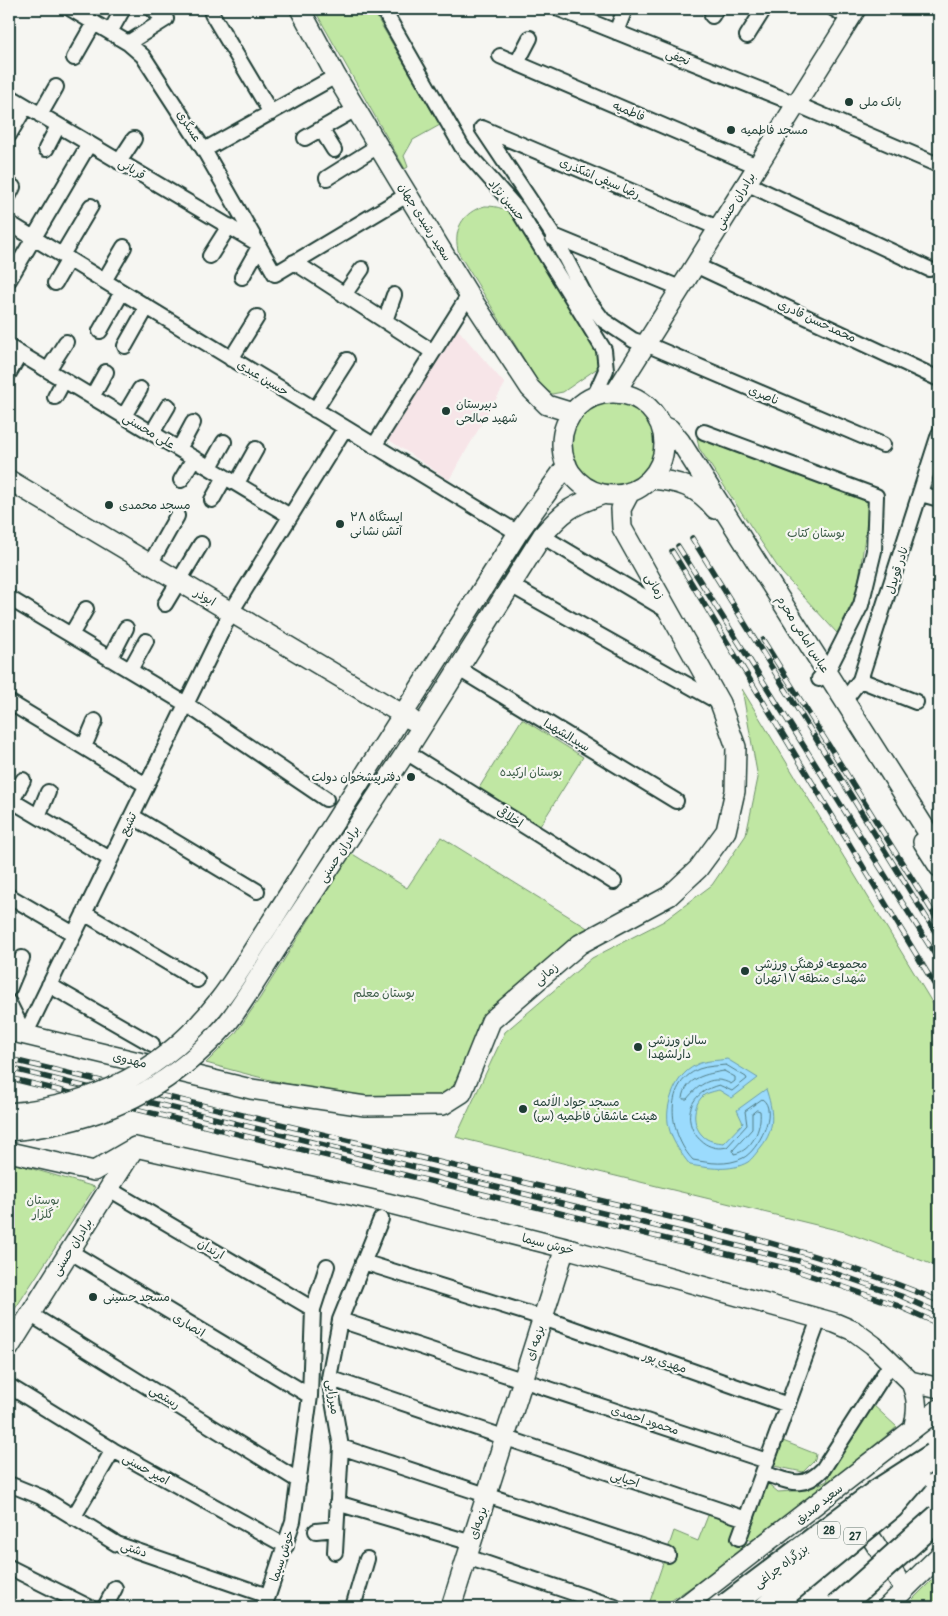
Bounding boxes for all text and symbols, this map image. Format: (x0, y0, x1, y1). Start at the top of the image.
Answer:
street label: نجفی (663, 46, 692, 69)
place label: بانک ملی (859, 95, 902, 110)
marker: بانک ملی (843, 96, 855, 108)
street label: فاطمیه (610, 98, 647, 125)
street label: عسگری (173, 108, 204, 145)
place label: مسجد فاطمیه (741, 123, 808, 138)
marker: مسجد فاطمیه (725, 124, 737, 136)
street label: رضا سیفی اشکذری (557, 155, 642, 202)
street label: قربانی (116, 156, 148, 183)
street label: برادران حسنی (712, 170, 759, 233)
street label: حسین نژاد (485, 177, 528, 224)
street label: سعید رشیدی جهان (395, 180, 455, 264)
street label: محمدحسن قادری (775, 297, 858, 346)
street label: حسین عبدی (234, 357, 291, 400)
street label: ناصری (746, 382, 781, 409)
place label: دبیرستان شهید صالحی (456, 397, 518, 426)
marker: دبیرستان شهید صالحی (440, 405, 452, 417)
street label: علی محسنی (120, 410, 177, 453)
place label: مسجد محمدی (119, 498, 190, 513)
marker: مسجد محمدی (103, 499, 115, 511)
place label: ایستگاه ۲۸ آتش نشانی (350, 510, 403, 539)
marker: ایستگاه ۲۸ آتش نشانی (334, 518, 346, 530)
park label: بوستان کتاب (787, 526, 845, 541)
street label: نادر قویدل (883, 544, 912, 596)
street label: زمانی (641, 571, 668, 602)
street label: ابوذر (190, 585, 218, 610)
street label: عباس امامی محرم (772, 593, 832, 676)
street label: سیدالشهدا (541, 716, 593, 755)
park label: بوستان ارکیده (500, 765, 562, 780)
place label: دفترپیشخوان دولت (312, 770, 401, 785)
marker: دفترپیشخوان دولت (405, 771, 417, 783)
street label: اخلاقی (494, 804, 526, 831)
street label: تشیع (116, 810, 142, 839)
street label: برادران حسنی (316, 823, 363, 885)
place label: مجموعه فرهنگی ورزشی شهدای منطقه ۱۷ تهران (755, 957, 867, 986)
street label: زمانی (531, 960, 561, 989)
marker: مجموعه فرهنگی ورزشی شهدای منطقه ۱۷ تهران (739, 965, 751, 977)
park label: بوستان معلم (353, 986, 415, 1002)
place label: سالن ورزشی دارلشهدا (648, 1033, 707, 1062)
marker: سالن ورزشی دارلشهدا (632, 1041, 644, 1053)
street label: مهدوی (111, 1049, 148, 1072)
place label: مسجد جواد الاُئمه هیئت عاشقان فاطمیه (س) (533, 1093, 658, 1124)
marker: مسجد جواد الاُئمه هیئت عاشقان فاطمیه (س) (517, 1103, 529, 1115)
park label: بوستان گلزار (27, 1193, 59, 1222)
street label: برادران حسنی (49, 1216, 96, 1279)
street label: خوش سیما (520, 1231, 576, 1258)
street label: ارندان (195, 1236, 227, 1263)
place label: مسجد حسینی (103, 1290, 170, 1305)
marker: مسجد حسینی (87, 1291, 99, 1303)
street label: انصاری (170, 1310, 208, 1341)
street label: بزمه ای (523, 1323, 548, 1363)
street label: مهدی پور (640, 1348, 689, 1377)
street label: میرزایی (323, 1379, 342, 1415)
street label: رستمی (147, 1382, 183, 1413)
street label: محمود احمدی (609, 1402, 681, 1439)
street label: امیر حسنی (120, 1450, 172, 1488)
street label: احیایی (608, 1468, 641, 1491)
street label: سعید صدیق (793, 1481, 846, 1528)
street label: بزمه‌ای (466, 1505, 491, 1542)
road number: 28 (818, 1522, 840, 1538)
street label: خوش سیما (267, 1528, 298, 1584)
road number: 27 (844, 1528, 866, 1544)
street label: دشتی (119, 1538, 149, 1561)
street label: بزرگراه چراغی (751, 1541, 811, 1592)

